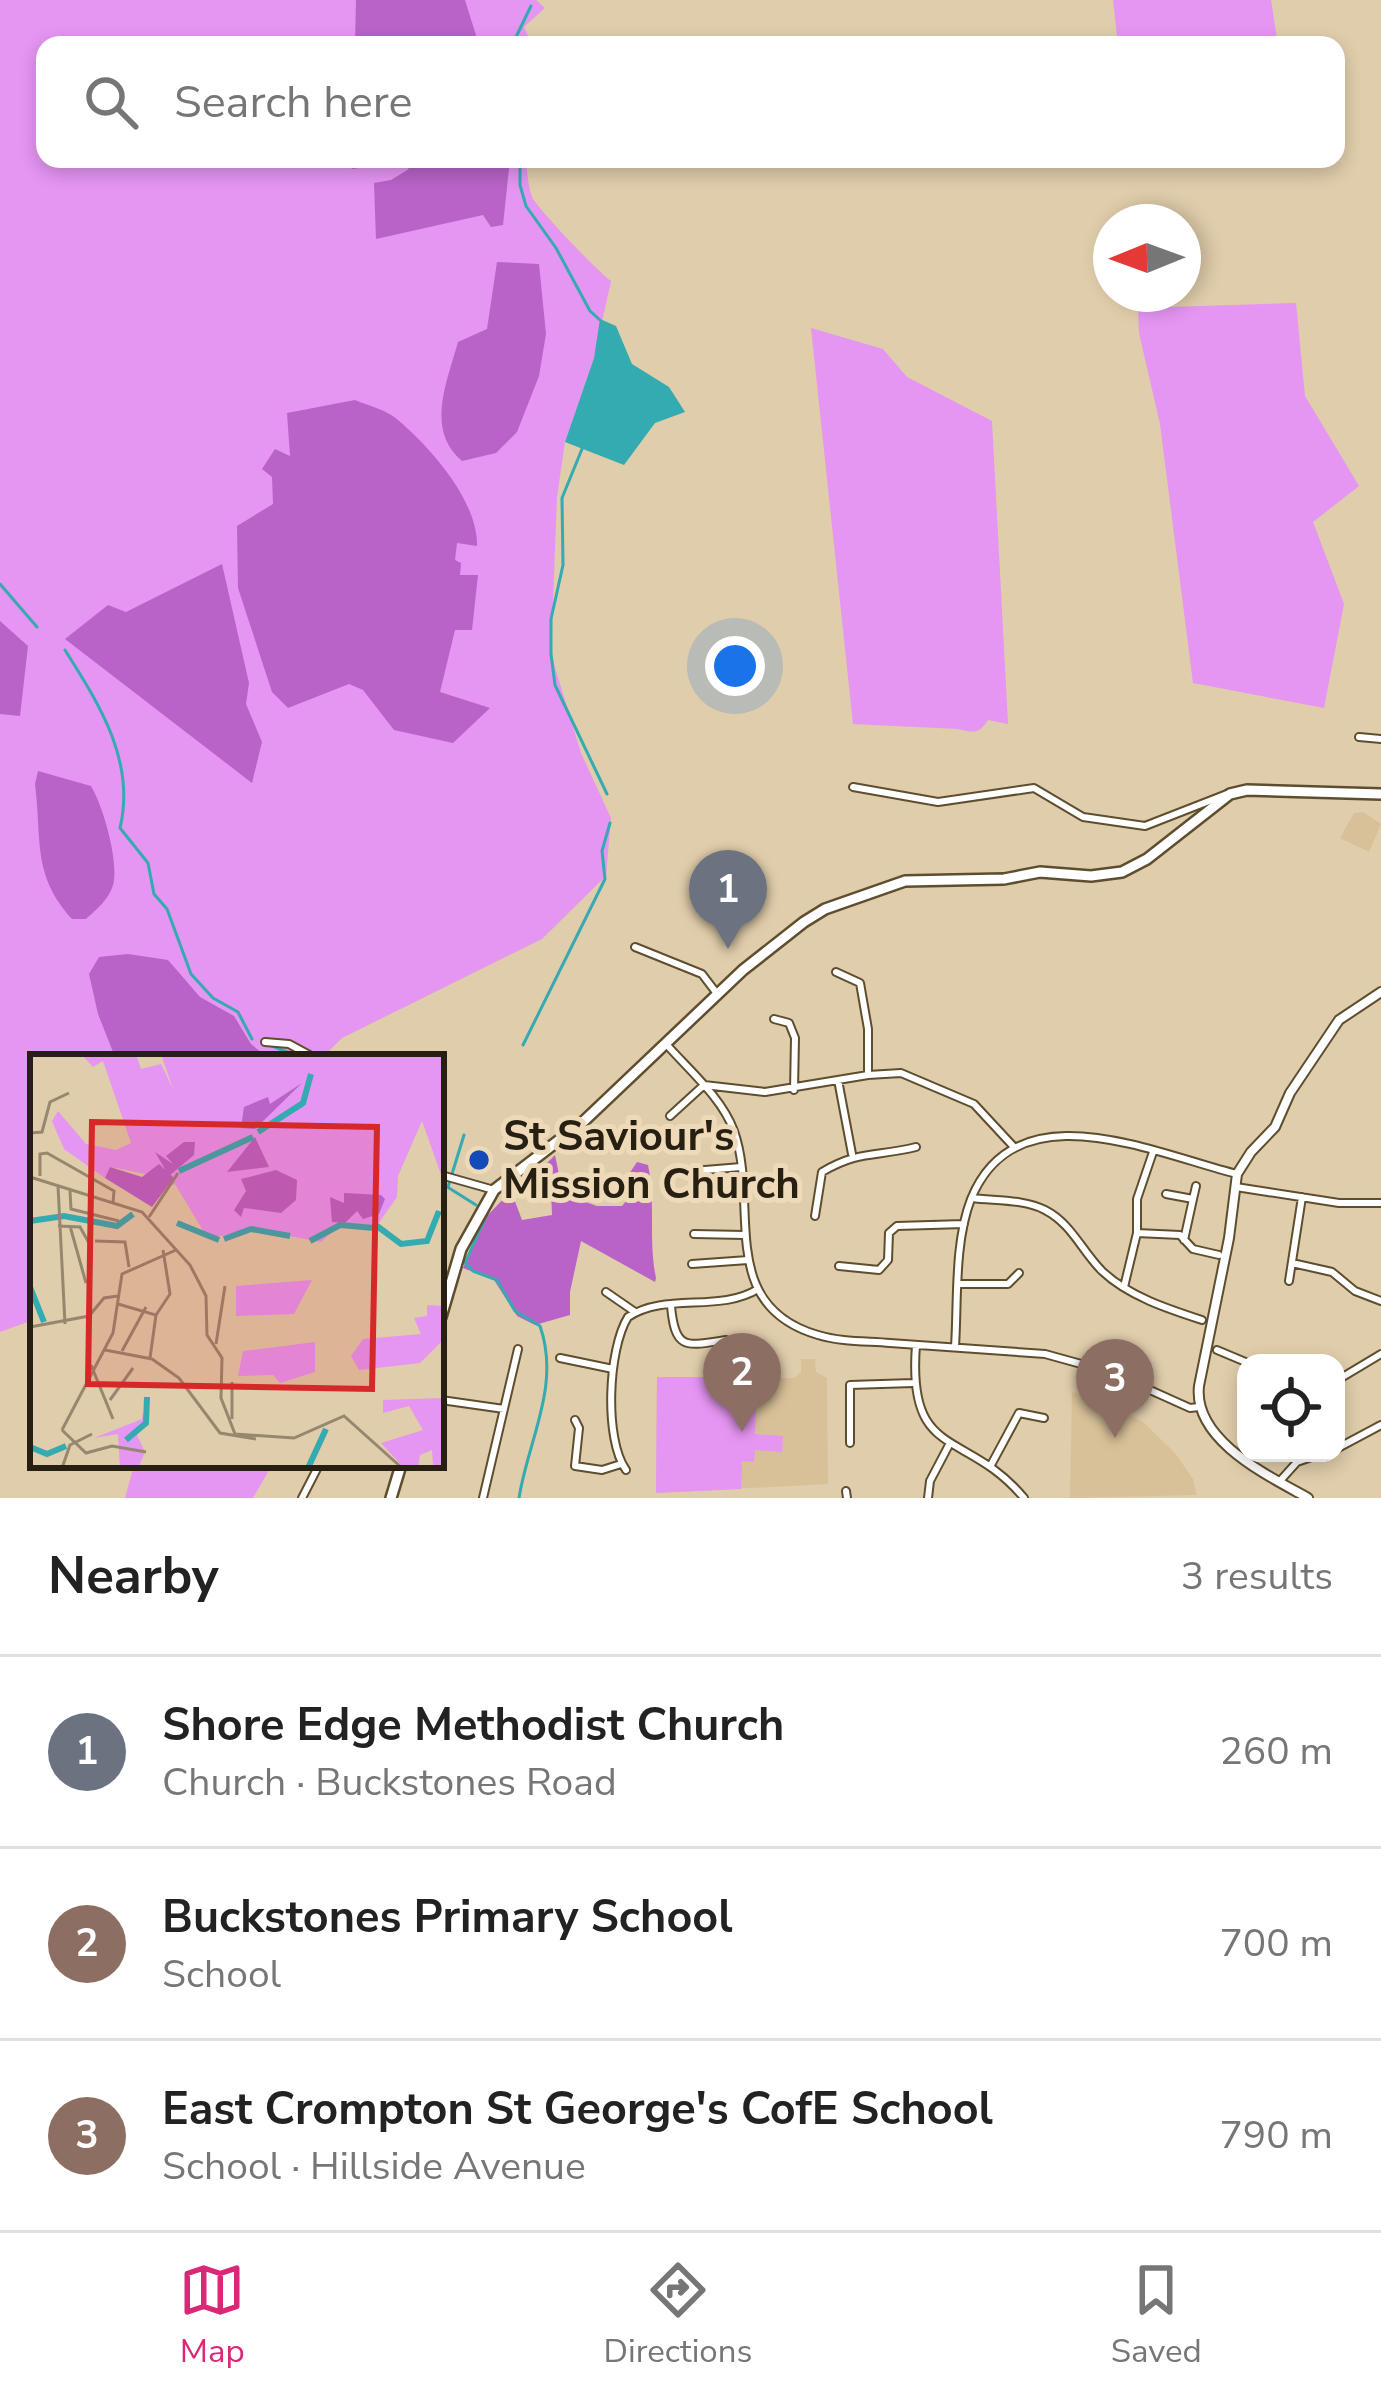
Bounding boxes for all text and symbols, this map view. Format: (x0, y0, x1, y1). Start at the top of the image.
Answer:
search box (36, 36, 1345, 168)
icon: search (78, 69, 144, 135)
text: Search here (174, 72, 413, 133)
north arrow (1093, 204, 1201, 312)
your location (705, 636, 765, 696)
pin: 1 (689, 850, 767, 949)
inset map (30, 1054, 444, 1468)
place label: St Saviour's Mission Church (503, 1108, 800, 1213)
marker: St Saviour's Mission Church (466, 1147, 492, 1173)
pin: 2 (703, 1333, 781, 1432)
pin: 3 (1076, 1339, 1154, 1438)
map controls (1237, 1354, 1345, 1462)
button: locate (1237, 1354, 1345, 1462)
text: Nearby (48, 1541, 219, 1611)
text: 3 results (1181, 1550, 1333, 1603)
text: Shore Edge Methodist Church (162, 1695, 784, 1756)
text: 1 (75, 1725, 99, 1778)
text: 260 m (1219, 1725, 1333, 1778)
text: Church · Buckstones Road (162, 1756, 617, 1809)
text: Buckstones Primary School (162, 1887, 733, 1948)
text: 2 (75, 1917, 99, 1970)
text: 700 m (1219, 1917, 1333, 1970)
text: School (162, 1948, 281, 2001)
text: East Crompton St George's CofE School (162, 2079, 993, 2140)
text: 3 (75, 2109, 99, 2162)
text: 790 m (1219, 2109, 1333, 2162)
text: School · Hillside Avenue (162, 2140, 586, 2193)
tab: Map (179, 2257, 245, 2374)
tab: Directions (604, 2257, 752, 2374)
tab: Saved (1111, 2257, 1202, 2374)

